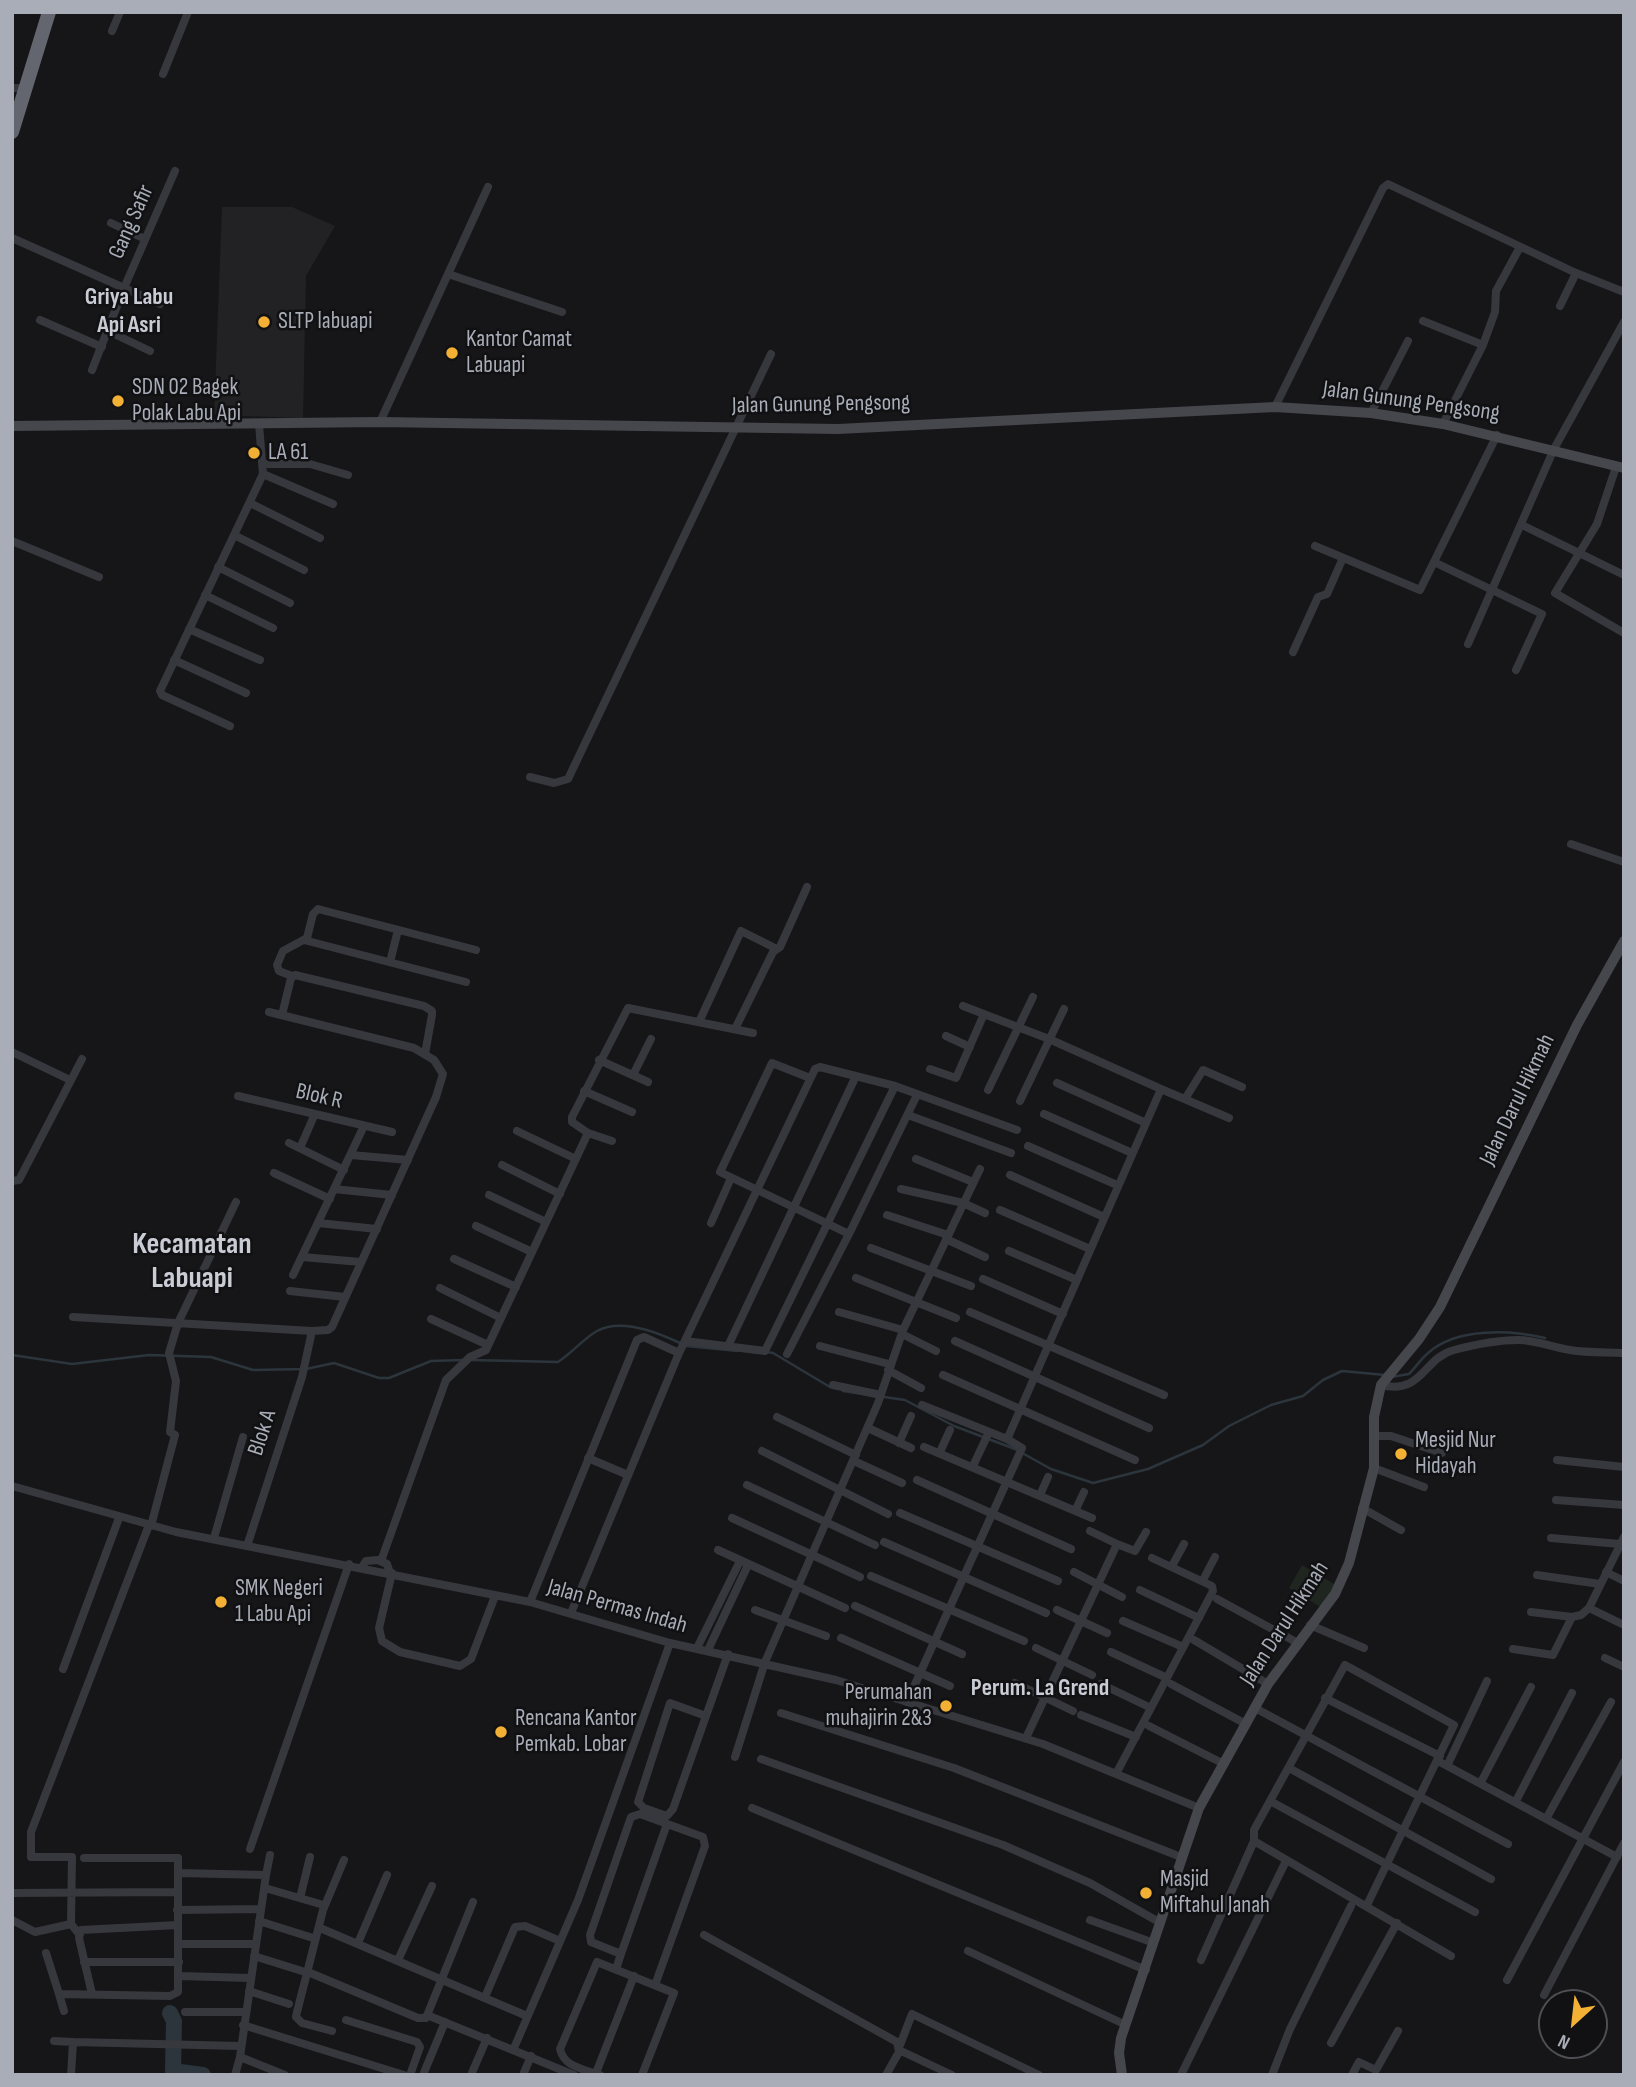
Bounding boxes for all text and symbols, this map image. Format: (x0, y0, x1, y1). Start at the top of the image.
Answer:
street label: Gang Safir (103, 181, 161, 263)
district label: Griya Labu Api Asri (85, 284, 173, 340)
place label: SLTP labuapi (278, 308, 373, 336)
marker: SLTP labuapi (256, 314, 272, 330)
place label: Kantor Camat Labuapi (466, 326, 572, 380)
marker: Kantor Camat Labuapi (444, 345, 460, 361)
place label: SDN 02 Bagek Polak Labu Api (132, 374, 241, 428)
street label: Jalan Gunung Pengsong (1321, 376, 1501, 428)
street label: Jalan Gunung Pengsong (732, 390, 910, 420)
marker: SDN 02 Bagek Polak Labu Api (110, 393, 126, 409)
place label: LA 61 (268, 439, 308, 467)
marker: LA 61 (246, 445, 262, 461)
street label: Jalan Darul Hikmah (1474, 1030, 1562, 1170)
street label: Blok R (293, 1078, 345, 1116)
district label: Kecamatan Labuapi (132, 1227, 252, 1298)
street label: Blok A (243, 1407, 283, 1459)
place label: Mesjid Nur Hidayah (1415, 1427, 1496, 1481)
marker: Mesjid Nur Hidayah (1393, 1446, 1409, 1462)
street label: Jalan Darul Hikmah (1235, 1557, 1335, 1691)
street label: Jalan Permas Indah (544, 1574, 690, 1640)
place label: SMK Negeri 1 Labu Api (235, 1575, 323, 1629)
marker: SMK Negeri 1 Labu Api (213, 1594, 229, 1610)
district label: Perum. La Grend (971, 1675, 1109, 1703)
place label: Perumahan muhajirin 2&3 (825, 1679, 932, 1733)
marker: Perumahan muhajirin 2&3 (938, 1698, 954, 1714)
place label: Rencana Kantor Pemkab. Lobar (515, 1705, 637, 1759)
marker: Rencana Kantor Pemkab. Lobar (493, 1724, 509, 1740)
place label: Masjid Miftahul Janah (1160, 1866, 1270, 1920)
marker: Masjid Miftahul Janah (1138, 1885, 1154, 1901)
north arrow (1538, 1989, 1608, 2059)
text: N (1554, 2029, 1574, 2054)

